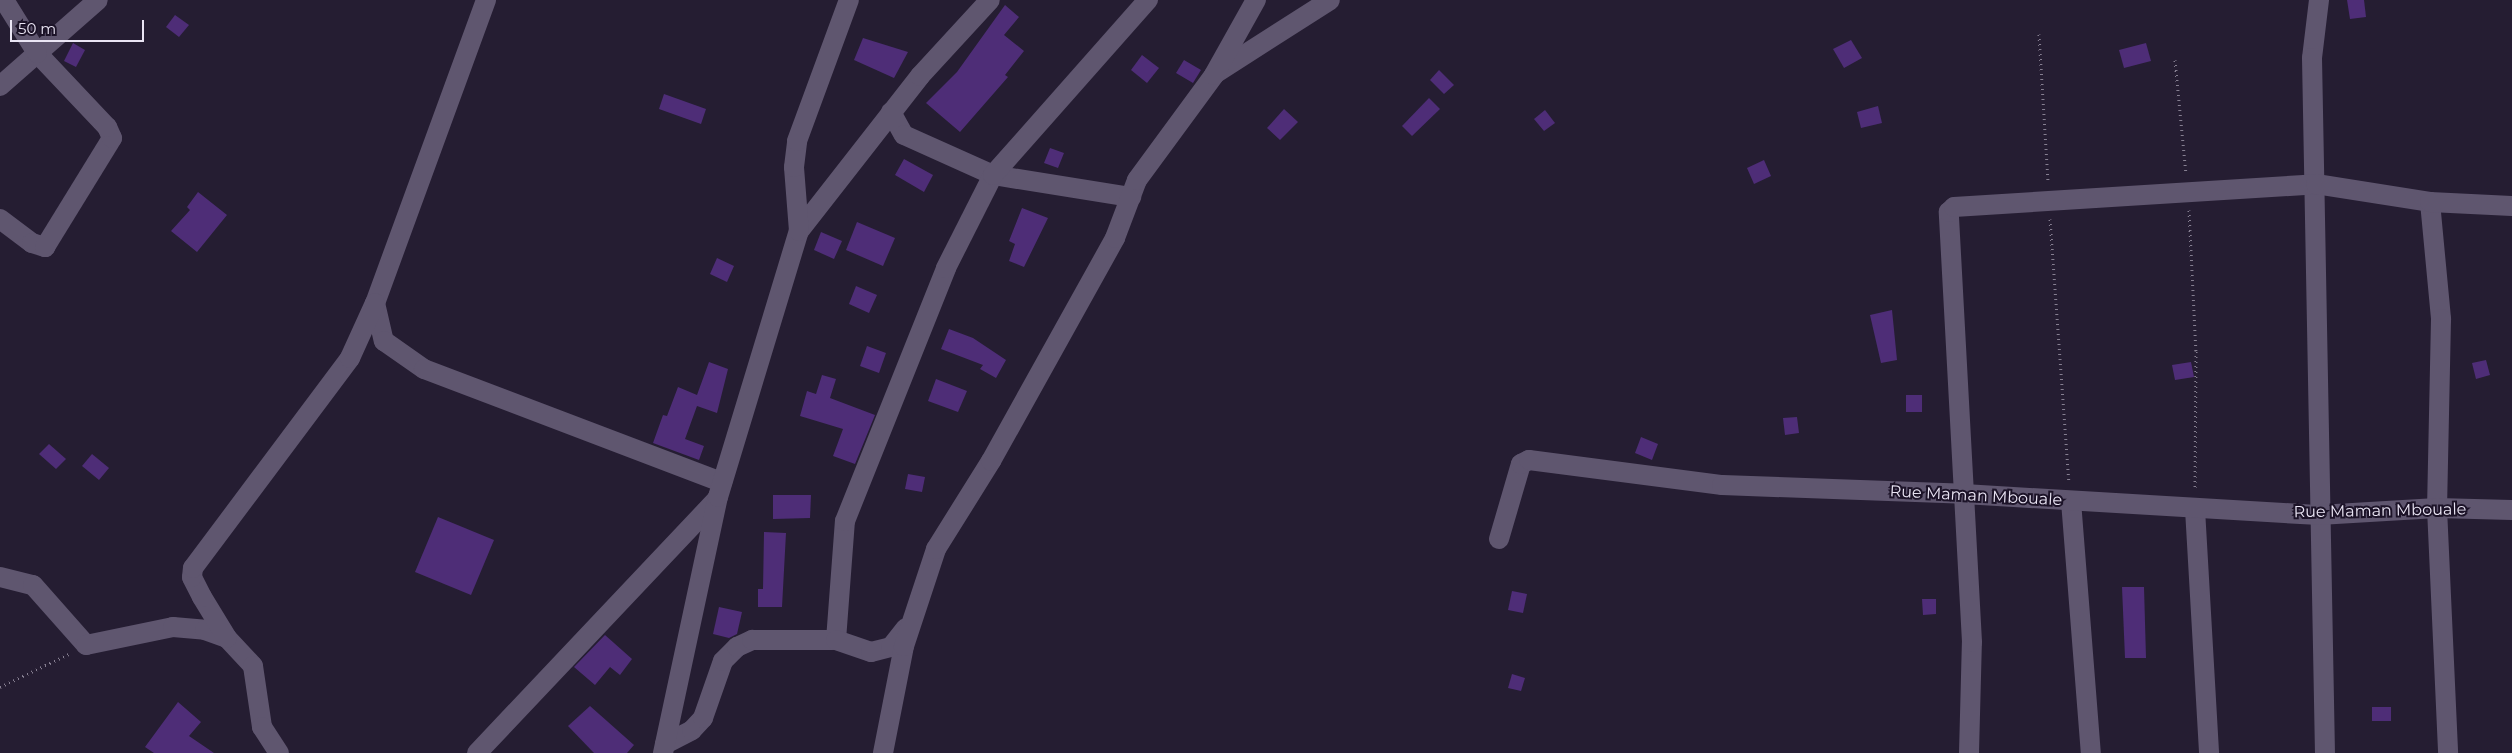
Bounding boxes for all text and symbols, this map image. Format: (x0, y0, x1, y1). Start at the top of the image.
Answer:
scale bar (12, 10, 146, 42)
text: 50 m (18, 19, 56, 38)
street label: Rue Maman Mbouale (1889, 482, 2063, 510)
street label: Rue Maman Mbouale (2294, 500, 2466, 522)

